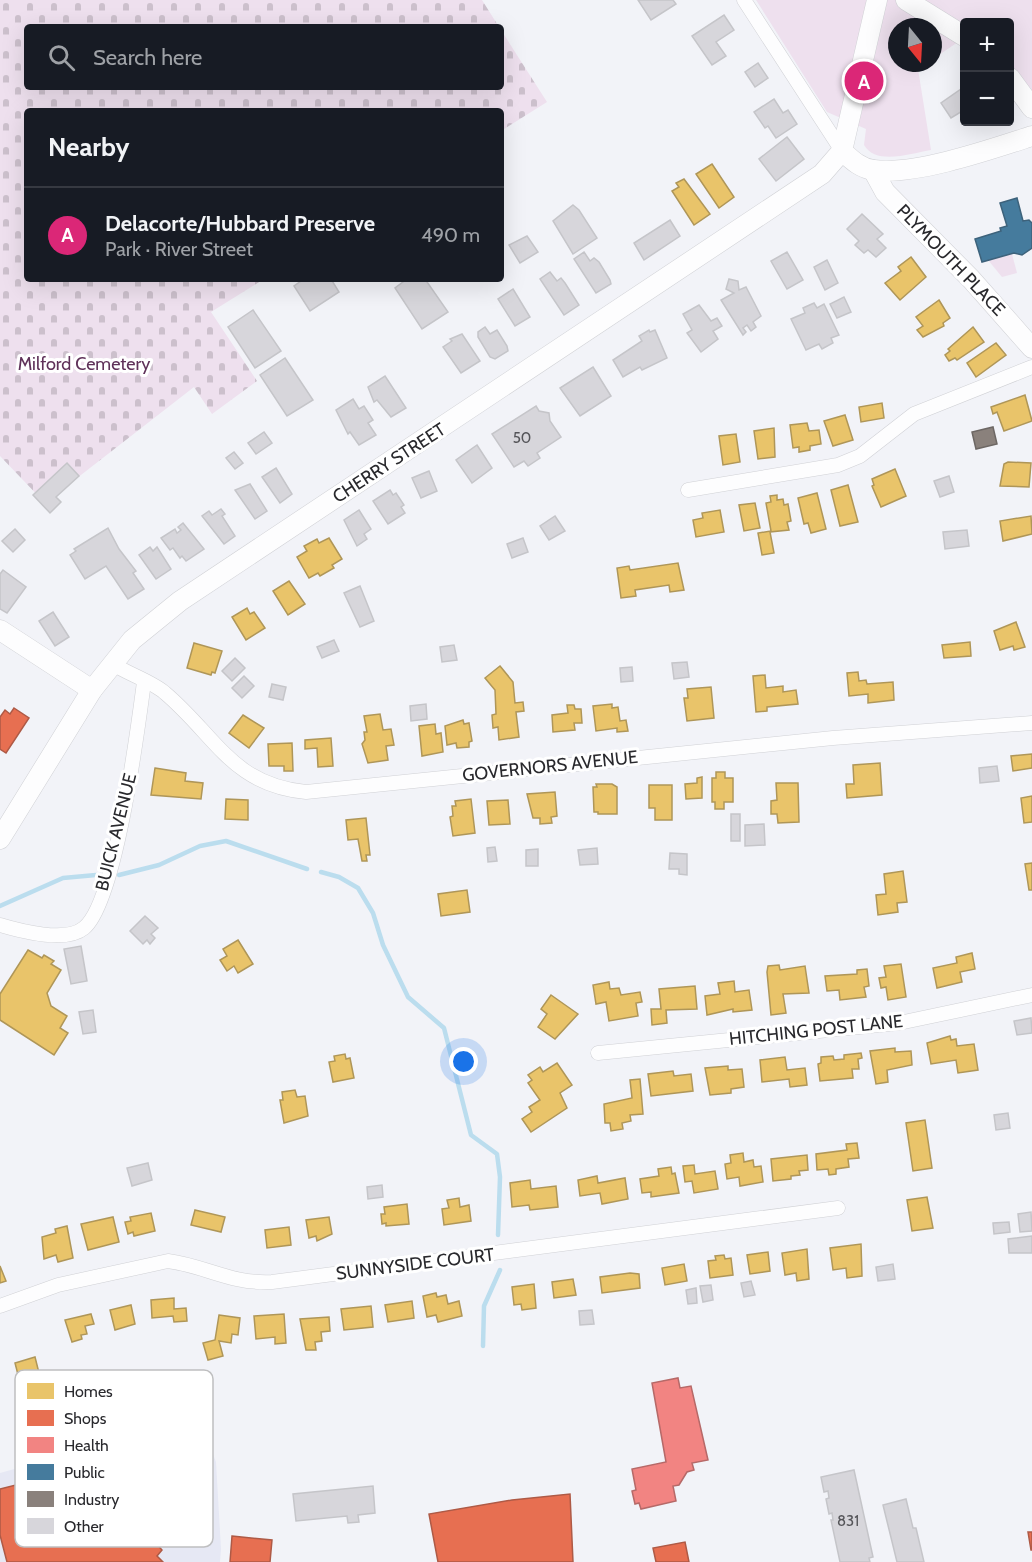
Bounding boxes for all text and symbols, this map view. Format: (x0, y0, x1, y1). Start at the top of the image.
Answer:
north arrow (888, 18, 942, 72)
map controls (960, 18, 1014, 126)
button: + (960, 18, 1014, 72)
search box (24, 24, 504, 90)
icon: search (45, 41, 78, 74)
text: Search here (93, 44, 202, 71)
pin: A (844, 58, 884, 104)
button: − (960, 72, 1014, 126)
text: Nearby (48, 131, 129, 163)
street label: PLYMOUTH PLACE (892, 200, 1010, 320)
text: Delacorte/Hubbard Preserve (105, 210, 375, 237)
text: A (61, 223, 74, 247)
text: 490 m (421, 223, 480, 247)
text: Park · River Street (105, 237, 253, 261)
park label: Milford Cemetery (18, 353, 150, 375)
street label: CHERRY STREET (328, 418, 450, 508)
house number: 50 (513, 429, 531, 447)
street label: GOVERNORS AVENUE (461, 746, 639, 786)
street label: BUICK AVENUE (91, 771, 141, 893)
street label: HITCHING POST LANE (728, 1010, 904, 1050)
your location (449, 1047, 478, 1076)
street label: SUNNYSIDE COURT (335, 1243, 496, 1285)
legend (15, 1370, 213, 1547)
text: Homes (64, 1382, 113, 1401)
text: Shops (64, 1409, 107, 1428)
text: Health (64, 1436, 109, 1455)
text: Public (64, 1463, 105, 1482)
text: Industry (64, 1490, 119, 1509)
house number: 831 (837, 1512, 859, 1530)
text: Other (64, 1517, 105, 1536)

